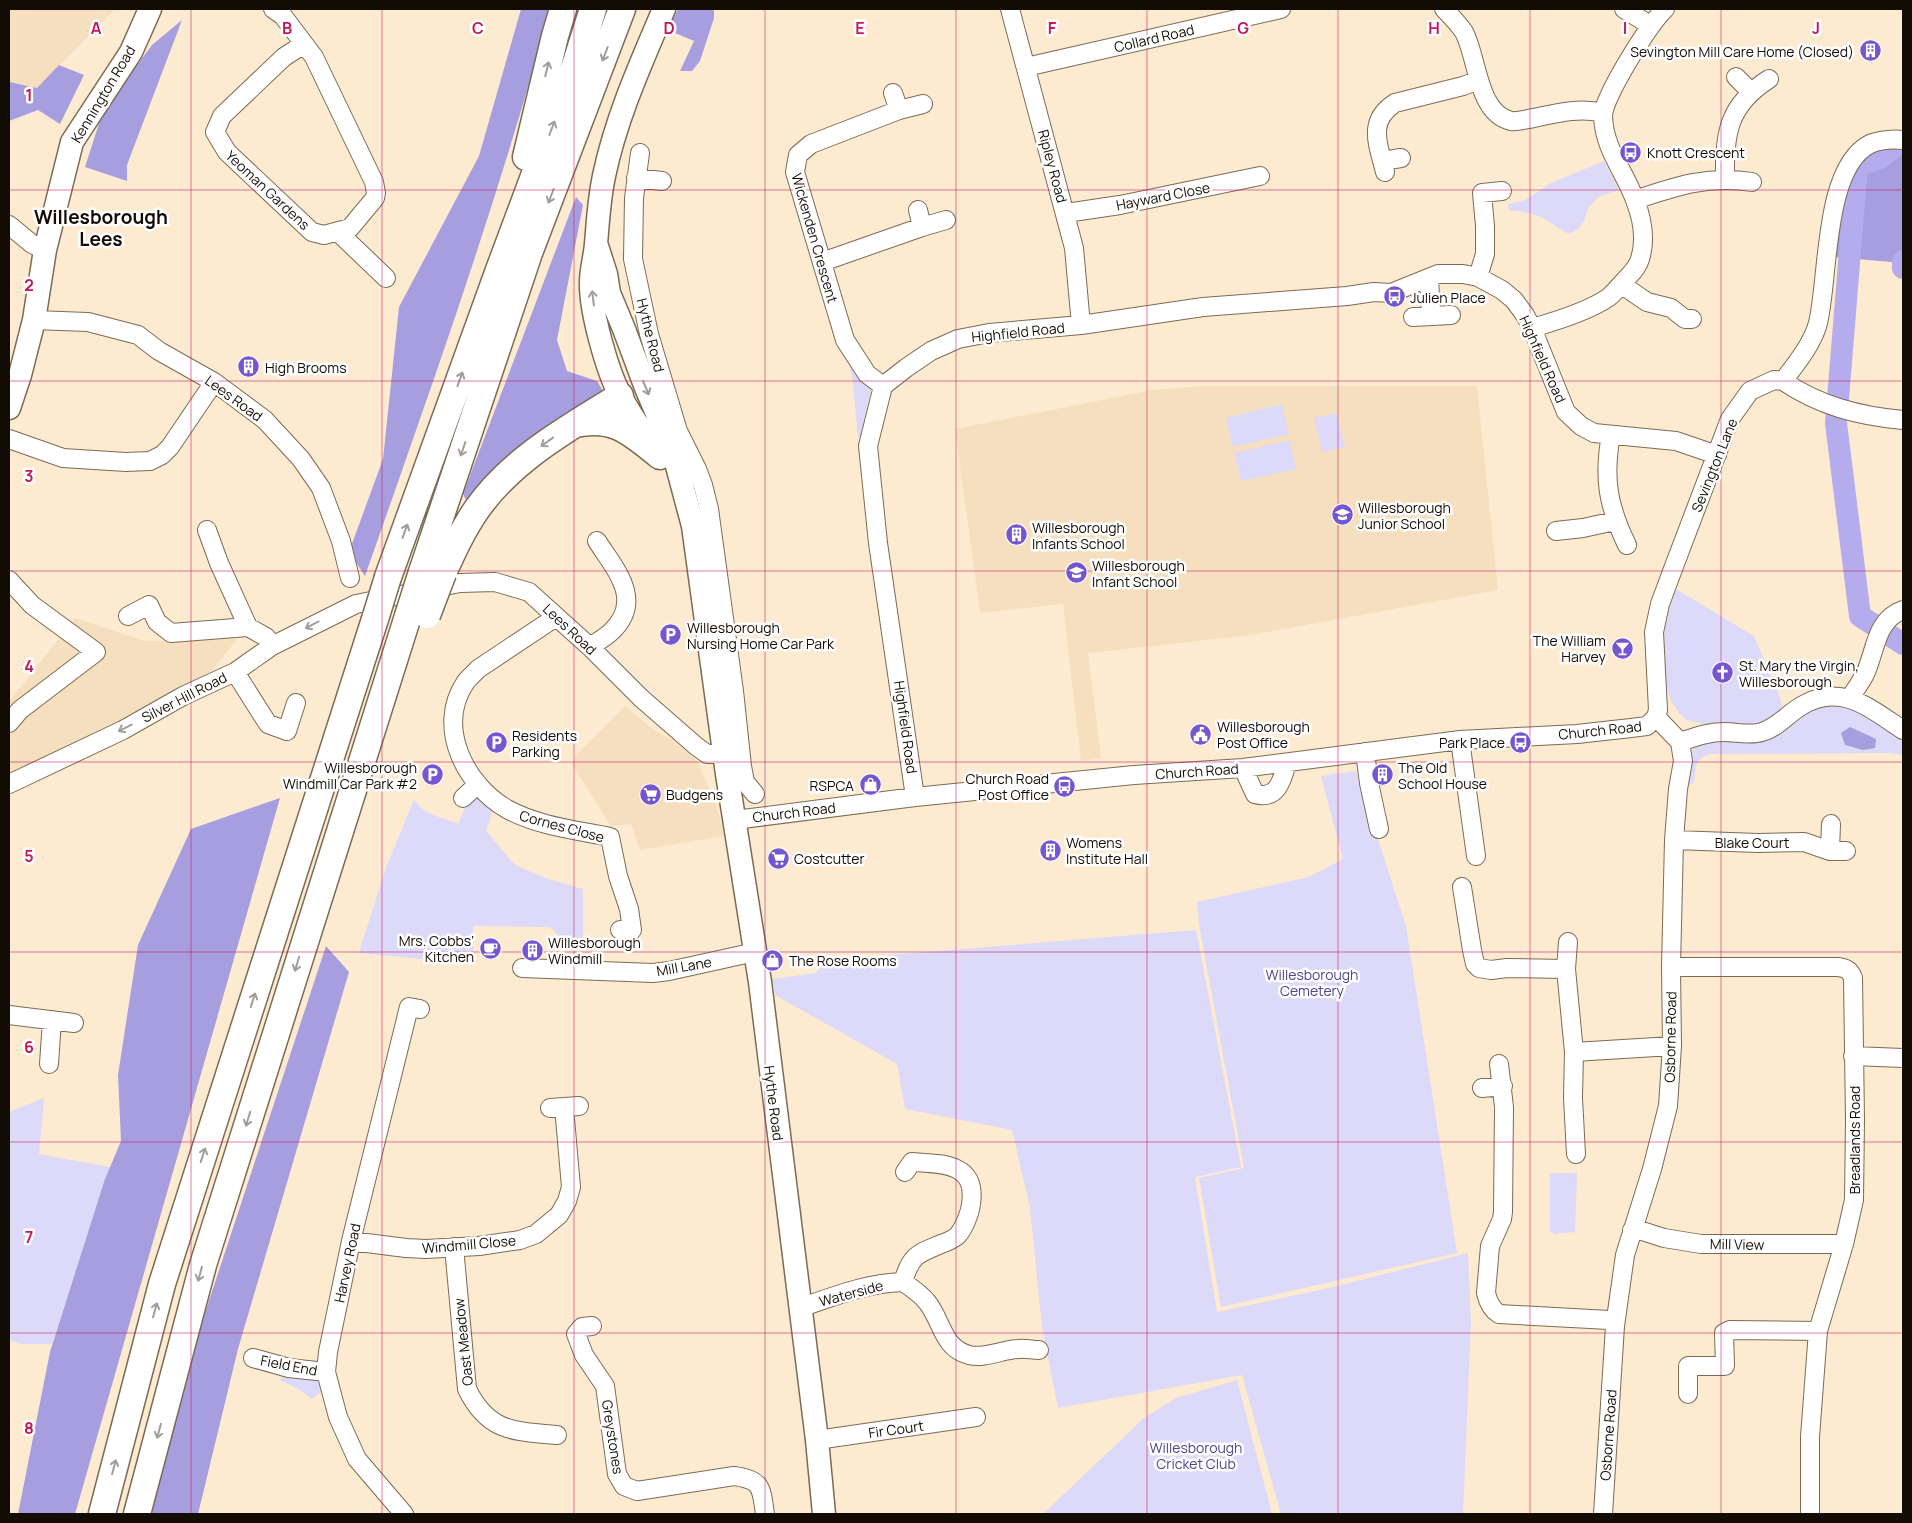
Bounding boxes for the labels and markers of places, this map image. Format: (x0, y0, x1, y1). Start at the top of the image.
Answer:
building icon: Sevington Mill Care Home (Closed) (1858, 39, 1882, 63)
place label: Sevington Mill Care Home (Closed) (1630, 42, 1854, 61)
bus stop icon: Knott Crescent (1619, 140, 1643, 164)
place label: Knott Crescent (1647, 143, 1745, 162)
bus stop icon: Julien Place (1382, 285, 1406, 309)
place label: Julien Place (1410, 288, 1486, 307)
building icon: High Brooms (237, 355, 261, 379)
place label: High Brooms (265, 358, 347, 377)
place label: Willesborough Junior School (1358, 498, 1451, 533)
school or university icon: Willesborough Junior School (1330, 503, 1354, 527)
place label: Willesborough Infants School (1032, 518, 1125, 553)
building icon: Willesborough Infants School (1004, 523, 1028, 547)
place label: Willesborough Infant School (1092, 556, 1185, 591)
school or university icon: Willesborough Infant School (1064, 561, 1088, 585)
place label: Willesborough Nursing Home Car Park (687, 618, 835, 653)
parking icon: Willesborough Nursing Home Car Park (659, 623, 683, 647)
place label: The William Harvey (1533, 631, 1607, 666)
bar icon: The William Harvey (1610, 636, 1634, 660)
place label: St. Mary the Virgin, Willesborough (1739, 656, 1859, 691)
church icon: St. Mary the Virgin, Willesborough (1711, 661, 1735, 685)
place label: Willesborough Post Office (1217, 717, 1310, 752)
public building icon: Willesborough Post Office (1189, 722, 1213, 746)
place label: Residents Parking (512, 726, 577, 761)
bus stop icon: Park Place (1509, 730, 1533, 754)
parking icon: Residents Parking (484, 731, 508, 755)
place label: Park Place (1439, 733, 1505, 752)
place label: Willesborough Windmill Car Park #2 (283, 758, 417, 793)
place label: The Old School House (1398, 758, 1487, 793)
parking icon: Willesborough Windmill Car Park #2 (421, 763, 445, 787)
building icon: The Old School House (1370, 763, 1394, 787)
place label: Church Road Post Office (965, 769, 1049, 804)
shop icon: RSPCA (858, 773, 882, 797)
bus stop icon: Church Road Post Office (1053, 774, 1077, 798)
place label: RSPCA (809, 776, 854, 795)
supermarket icon: Budgens (638, 782, 662, 806)
place label: Budgens (666, 785, 723, 804)
place label: Womens Institute Hall (1066, 833, 1148, 868)
building icon: Womens Institute Hall (1038, 838, 1062, 862)
supermarket icon: Costcutter (766, 846, 790, 870)
place label: Costcutter (794, 849, 865, 868)
place label: Mrs. Cobbs’ Kitchen (399, 931, 474, 966)
place label: Willesborough Windmill (548, 933, 641, 968)
cafe icon: Mrs. Cobbs’ Kitchen (478, 936, 502, 960)
building icon: Willesborough Windmill (520, 938, 544, 962)
shop icon: The Rose Rooms (761, 948, 785, 972)
place label: The Rose Rooms (789, 951, 897, 970)

